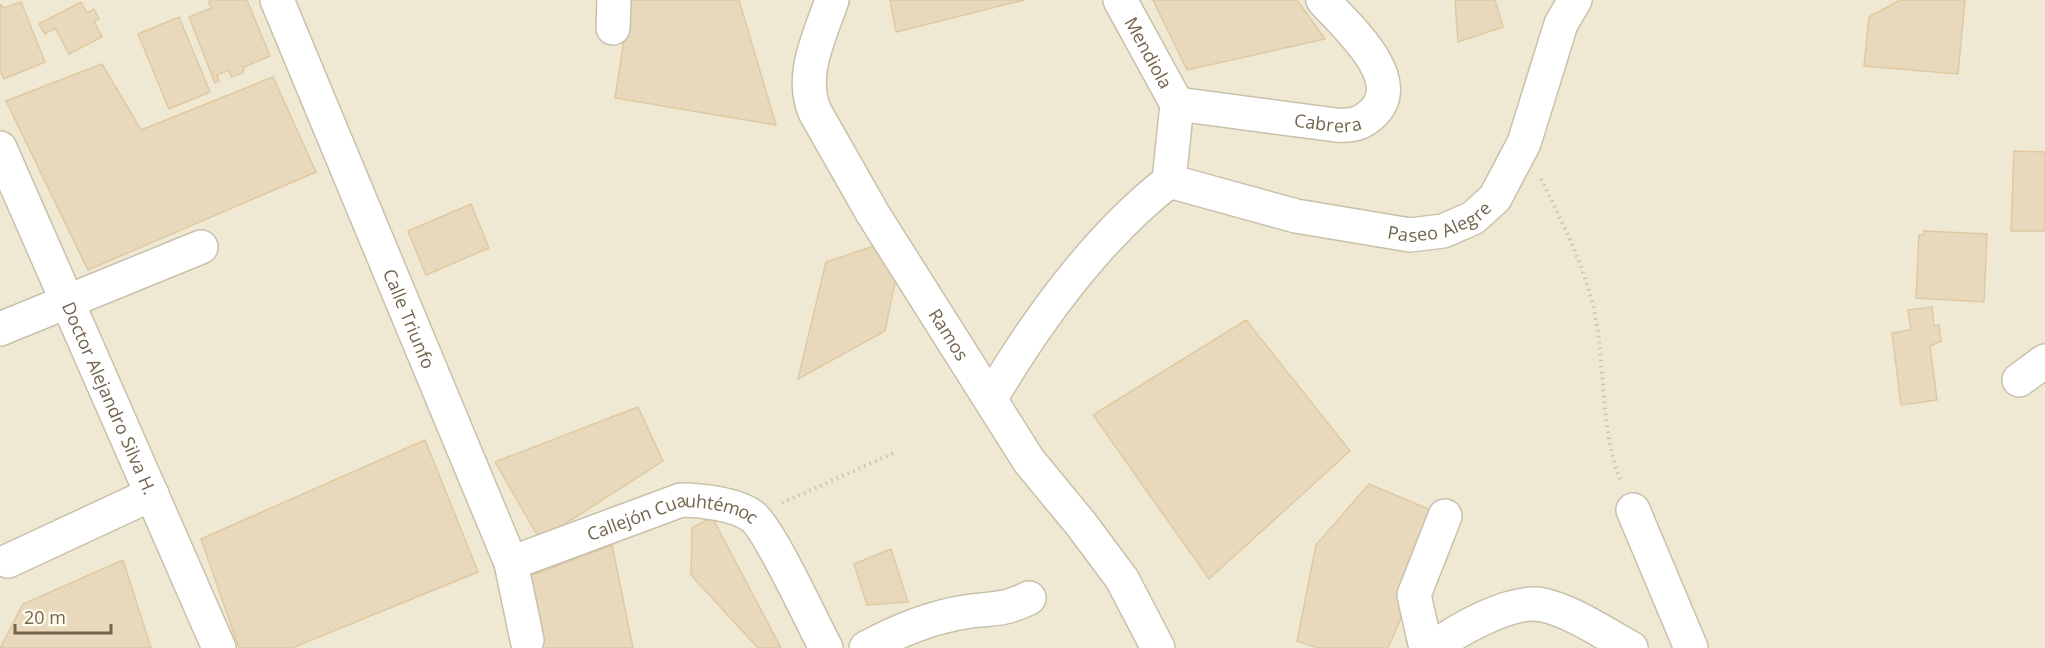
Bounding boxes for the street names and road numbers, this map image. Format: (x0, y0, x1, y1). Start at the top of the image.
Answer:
street label: Mendiola (1119, 13, 1178, 93)
street label: Cabrera (1293, 108, 1364, 137)
street label: Paseo Alegre (1386, 196, 1496, 247)
street label: Calle Triunfo (378, 265, 441, 372)
street label: Doctor Alejandro Silva H. (57, 298, 162, 498)
street label: Ramos (924, 304, 974, 365)
street label: Callejón Cuauhtémoc (583, 487, 764, 546)

